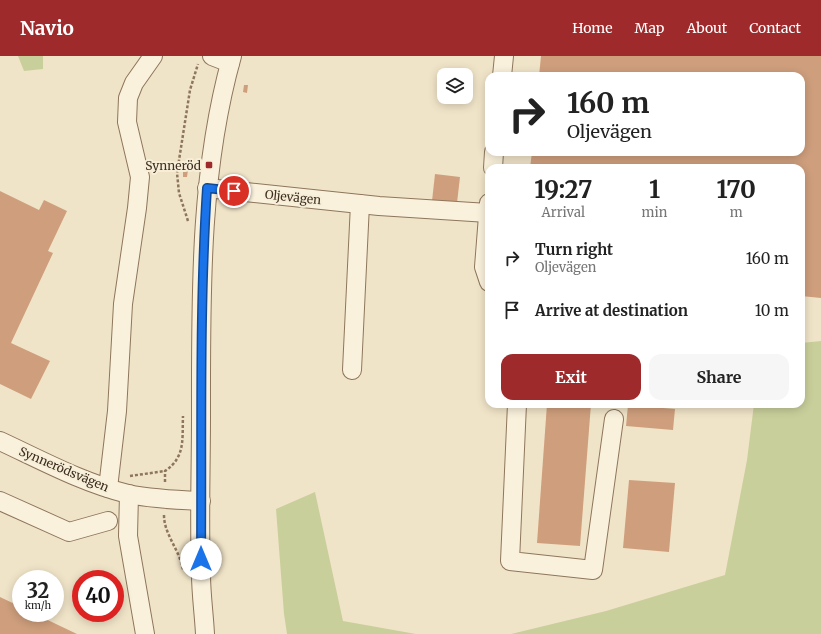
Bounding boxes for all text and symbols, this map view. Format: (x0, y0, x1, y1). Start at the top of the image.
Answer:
text: Navio (20, 16, 74, 40)
text: Home (572, 19, 613, 37)
text: Map (635, 19, 664, 37)
text: About (686, 19, 727, 37)
text: Contact (749, 19, 801, 37)
map controls (437, 68, 473, 104)
button: layers (437, 68, 473, 104)
text: 160 m (567, 85, 649, 121)
icon: right (501, 88, 553, 140)
text: Oljevägen (567, 120, 652, 143)
place label: Synneröd (145, 158, 201, 173)
marker: Synneröd (204, 160, 214, 170)
pin (217, 174, 251, 208)
text: 19:27 (534, 174, 592, 205)
text: 1 (649, 174, 660, 205)
text: 170 (717, 174, 756, 205)
icon: arrive (223, 180, 245, 202)
street label: Oljevägen (264, 187, 322, 207)
text: Arrival (542, 204, 585, 221)
text: min (642, 204, 667, 221)
text: m (730, 204, 743, 221)
text: Turn right (535, 240, 613, 259)
icon: right (501, 247, 523, 269)
text: 160 m (746, 249, 789, 268)
text: Oljevägen (535, 259, 596, 276)
icon: arrive (501, 299, 523, 321)
text: Arrive at destination (535, 301, 688, 320)
text: 10 m (755, 301, 789, 320)
button: Exit (501, 354, 641, 400)
button: Share (649, 354, 789, 400)
street label: Synnerödsvägen (17, 443, 111, 495)
position arrow (180, 538, 222, 580)
speed limit sign: 40 (72, 570, 124, 622)
text: 32 (27, 578, 49, 603)
text: km/h (25, 599, 51, 612)

